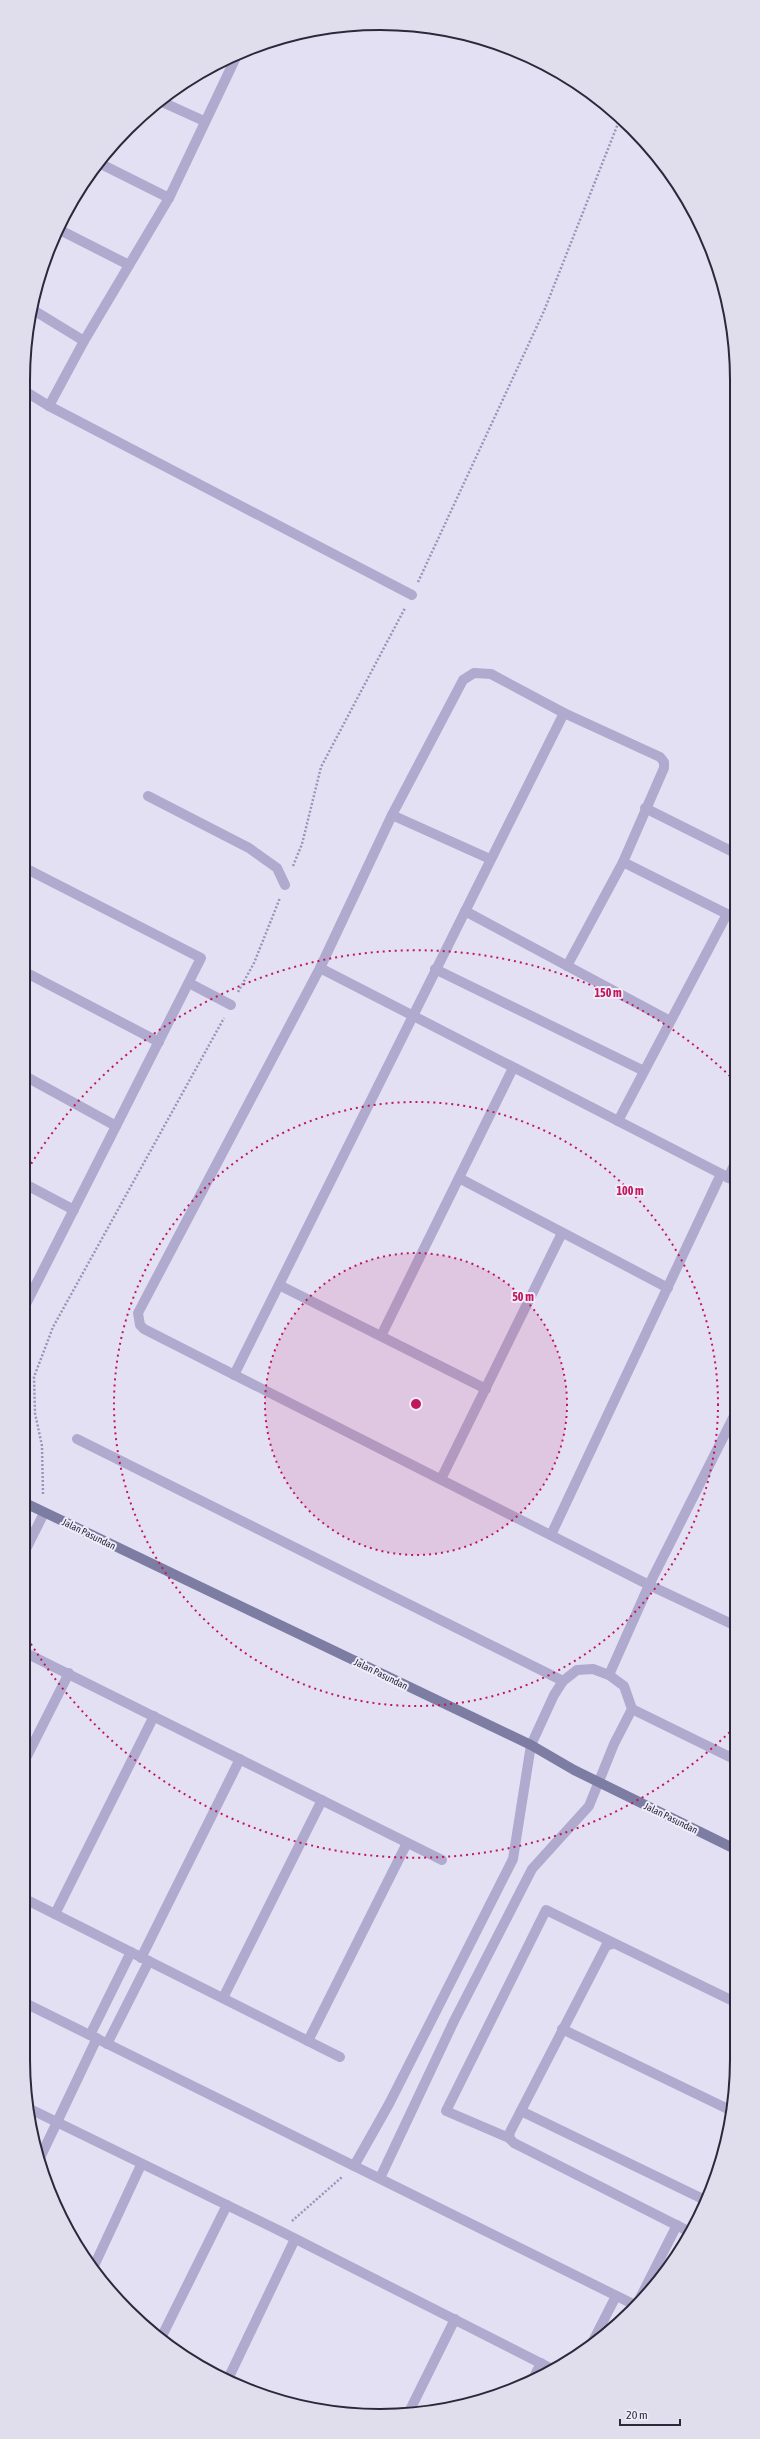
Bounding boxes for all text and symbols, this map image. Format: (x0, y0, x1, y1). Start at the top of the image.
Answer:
text: 150 m (594, 986, 622, 1000)
text: 100 m (616, 1184, 644, 1198)
text: 50 m (512, 1290, 534, 1304)
centre of rings (409, 1397, 423, 1411)
street label: Jalan Pasundan (60, 1516, 118, 1552)
street label: Jalan Pasundan (352, 1656, 410, 1692)
street label: Jalan Pasundan (642, 1800, 700, 1836)
scale bar (620, 2401, 680, 2427)
text: 20 m (626, 2408, 648, 2422)

